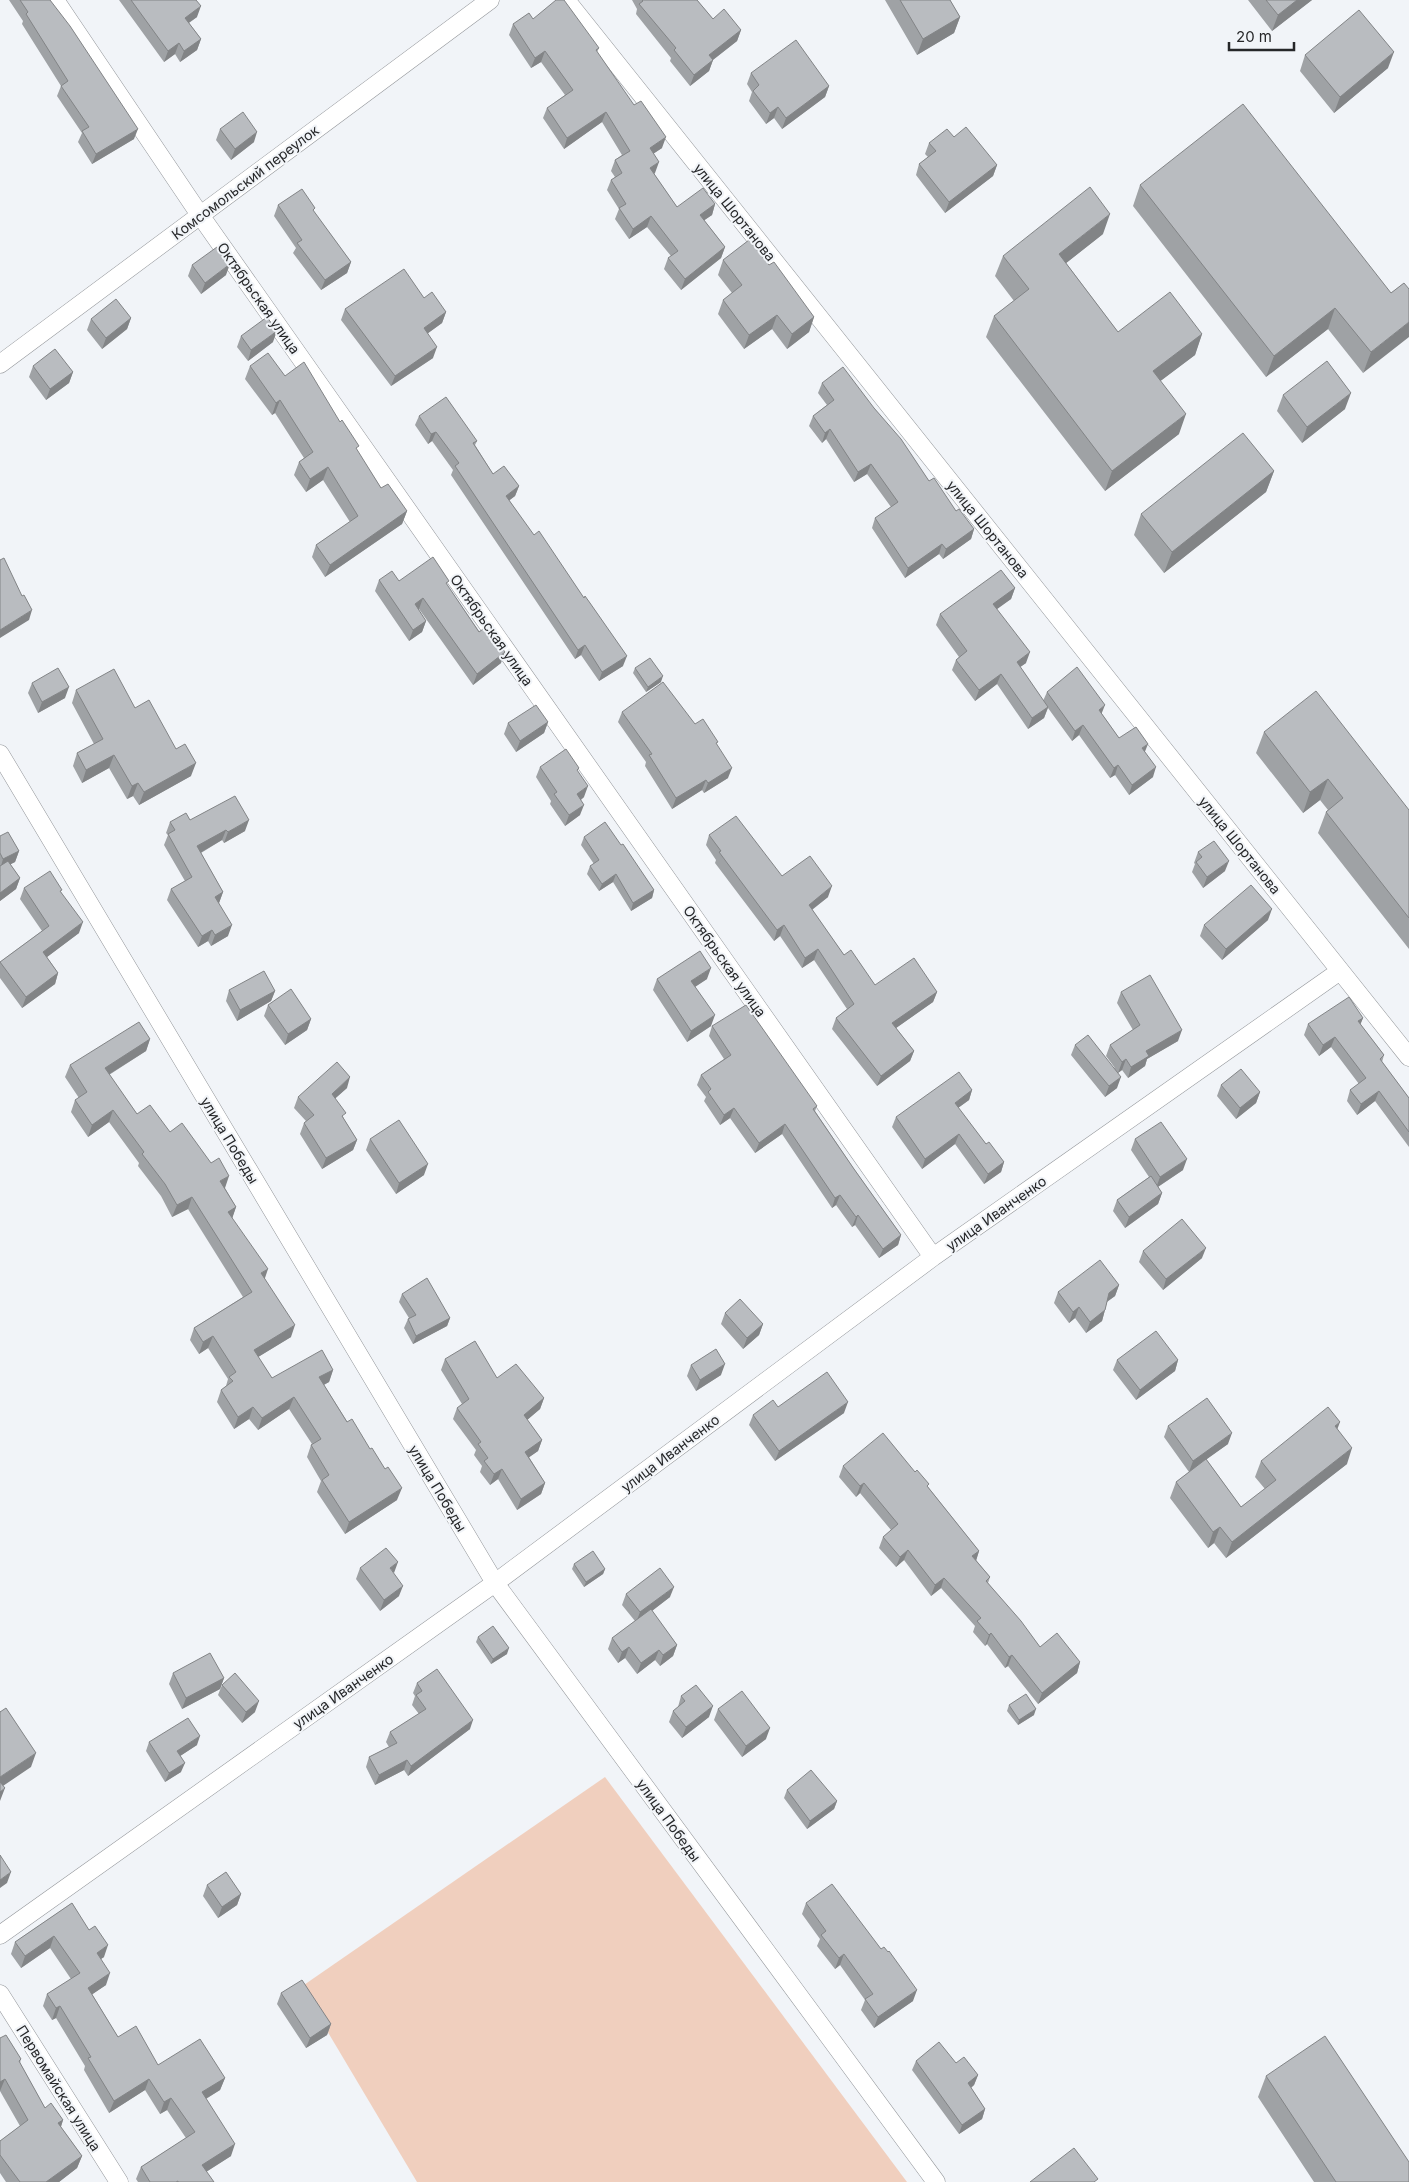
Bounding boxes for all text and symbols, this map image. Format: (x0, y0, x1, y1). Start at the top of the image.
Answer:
scale bar (1229, 20, 1294, 52)
text: 20 m (1236, 27, 1272, 46)
street label: Комсомольский переулок (168, 121, 322, 243)
street label: улица Шортанова (690, 160, 780, 264)
street label: Октябрьская улица (214, 239, 304, 357)
street label: улица Шортанова (943, 477, 1033, 581)
street label: Октябрьская улица (447, 571, 537, 689)
street label: улица Шортанова (1195, 793, 1285, 897)
street label: Октябрьская улица (680, 902, 770, 1020)
street label: улица Победы (197, 1094, 263, 1186)
street label: улица Иванченко (943, 1172, 1049, 1254)
street label: улица Иванченко (618, 1411, 722, 1495)
street label: улица Победы (405, 1442, 471, 1534)
street label: улица Иванченко (290, 1650, 396, 1732)
street label: улица Победы (633, 1775, 705, 1865)
street label: Первомайская улица (13, 2022, 105, 2154)

